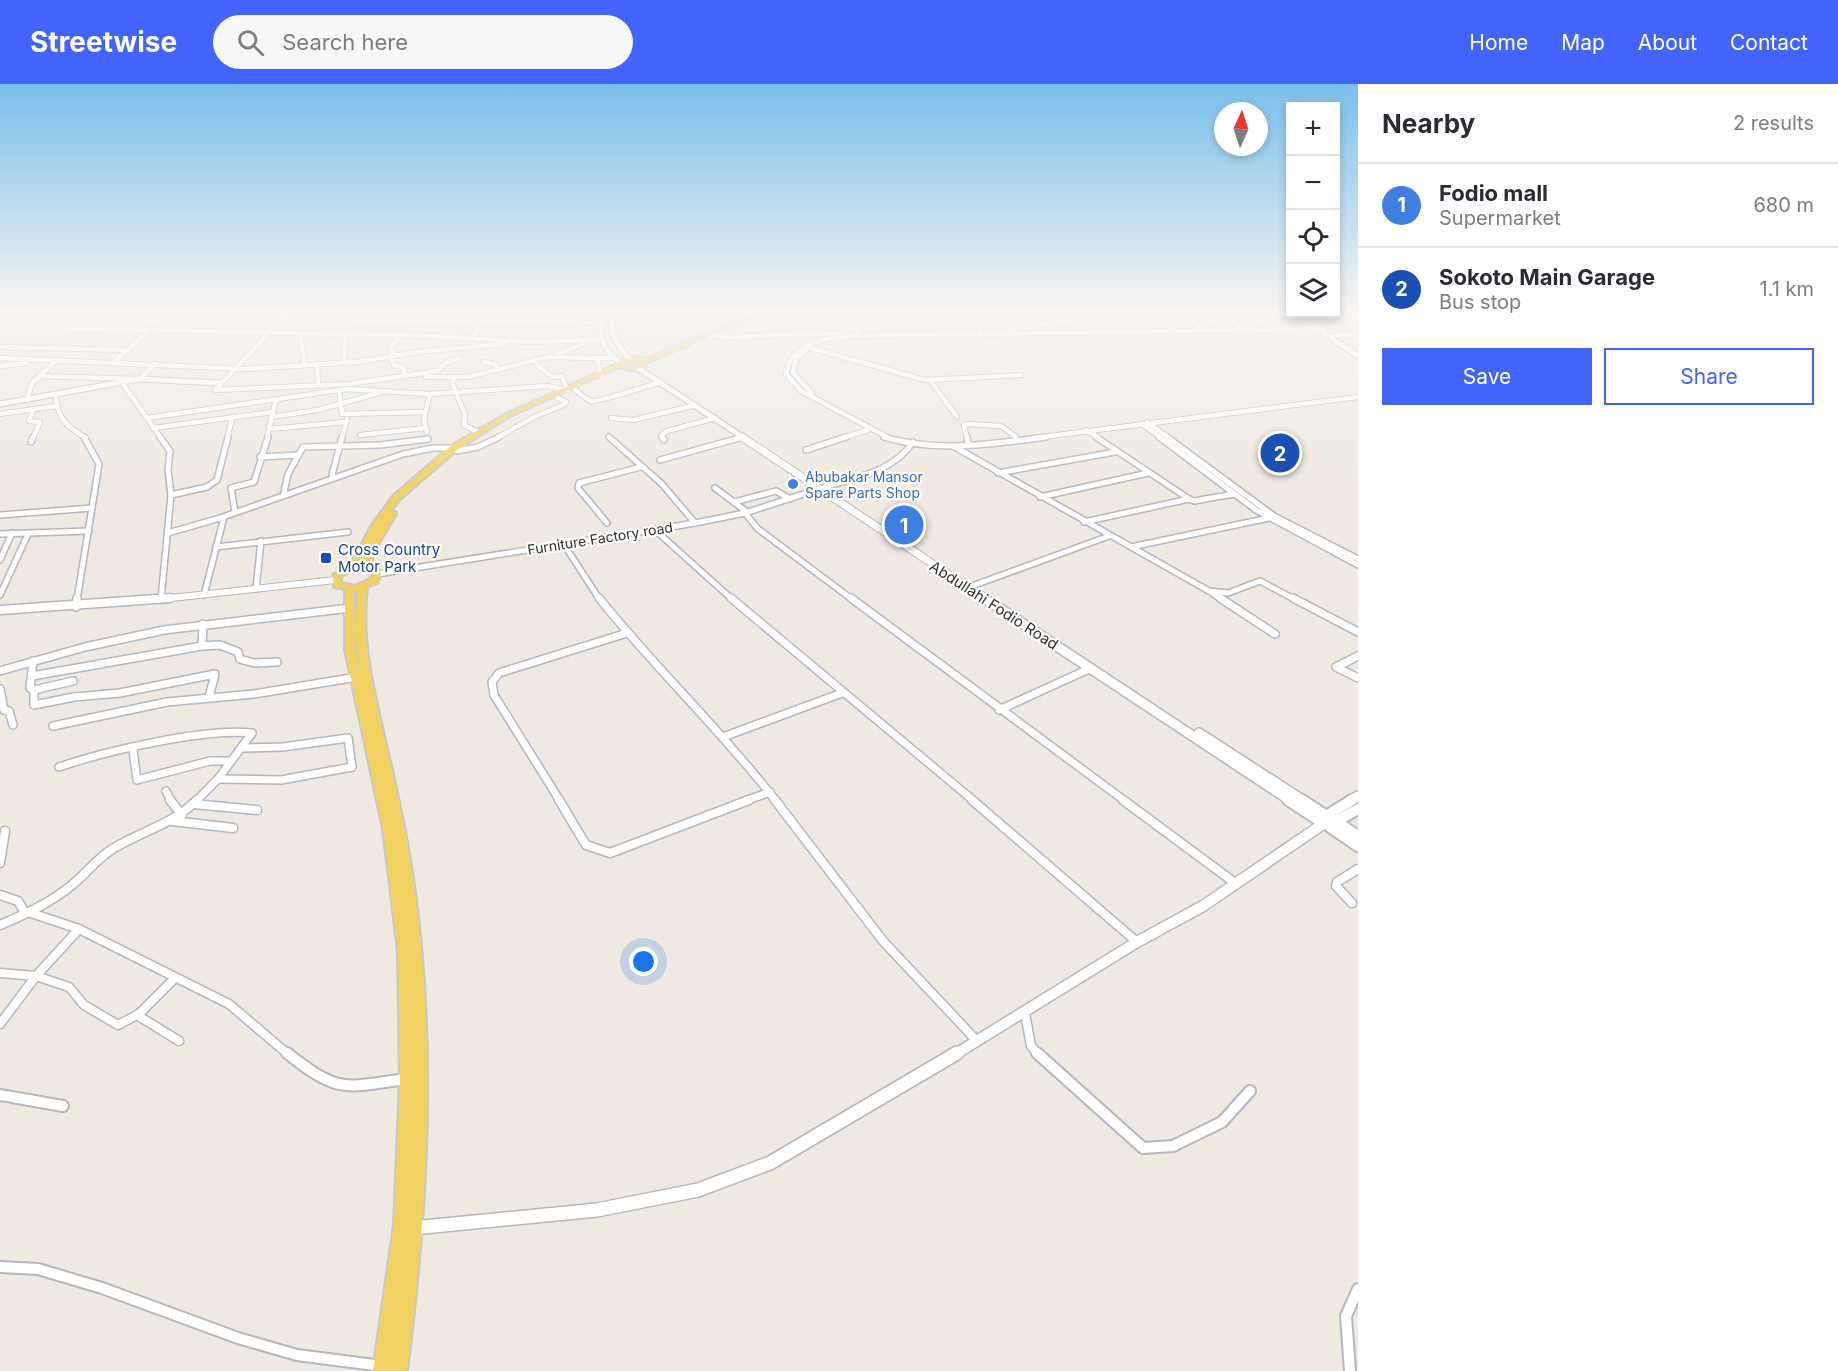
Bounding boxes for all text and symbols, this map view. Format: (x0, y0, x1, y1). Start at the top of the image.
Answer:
search box (213, 15, 633, 69)
text: Streetwise (30, 25, 177, 59)
icon: search (234, 26, 267, 59)
text: Search here (282, 29, 408, 55)
text: Home (1469, 30, 1528, 55)
text: Map (1561, 30, 1605, 55)
text: About (1638, 30, 1697, 55)
text: Contact (1730, 30, 1808, 55)
north arrow (1214, 102, 1268, 156)
map controls (1286, 102, 1340, 318)
button: + (1286, 102, 1340, 156)
text: Nearby (1382, 108, 1475, 139)
text: 2 results (1733, 111, 1814, 135)
button: − (1286, 156, 1340, 210)
text: Fodio mall (1439, 180, 1548, 206)
text: 1 (1397, 193, 1406, 217)
text: 680 m (1753, 193, 1814, 217)
text: Supermarket (1439, 206, 1561, 230)
button: locate (1286, 210, 1340, 264)
button: layers (1286, 264, 1340, 318)
text: Sokoto Main Garage (1439, 264, 1655, 290)
text: 2 (1395, 277, 1408, 301)
text: 1.1 km (1760, 277, 1814, 301)
text: Bus stop (1439, 290, 1521, 314)
button: Save (1382, 348, 1592, 405)
button: Share (1604, 348, 1814, 405)
pin: 2 (1260, 430, 1300, 476)
place label: Abubakar Mansor Spare Parts Shop (805, 468, 923, 501)
marker: Abubakar Mansor Spare Parts Shop (786, 477, 800, 491)
pin: 1 (884, 502, 924, 548)
street label: Furniture Factory road (526, 518, 674, 558)
place label: Cross Country Motor Park (338, 540, 441, 576)
marker: Cross Country Motor Park (319, 551, 333, 565)
street label: Abdullahi Fodio Road (926, 556, 1062, 654)
your location (629, 947, 658, 976)

